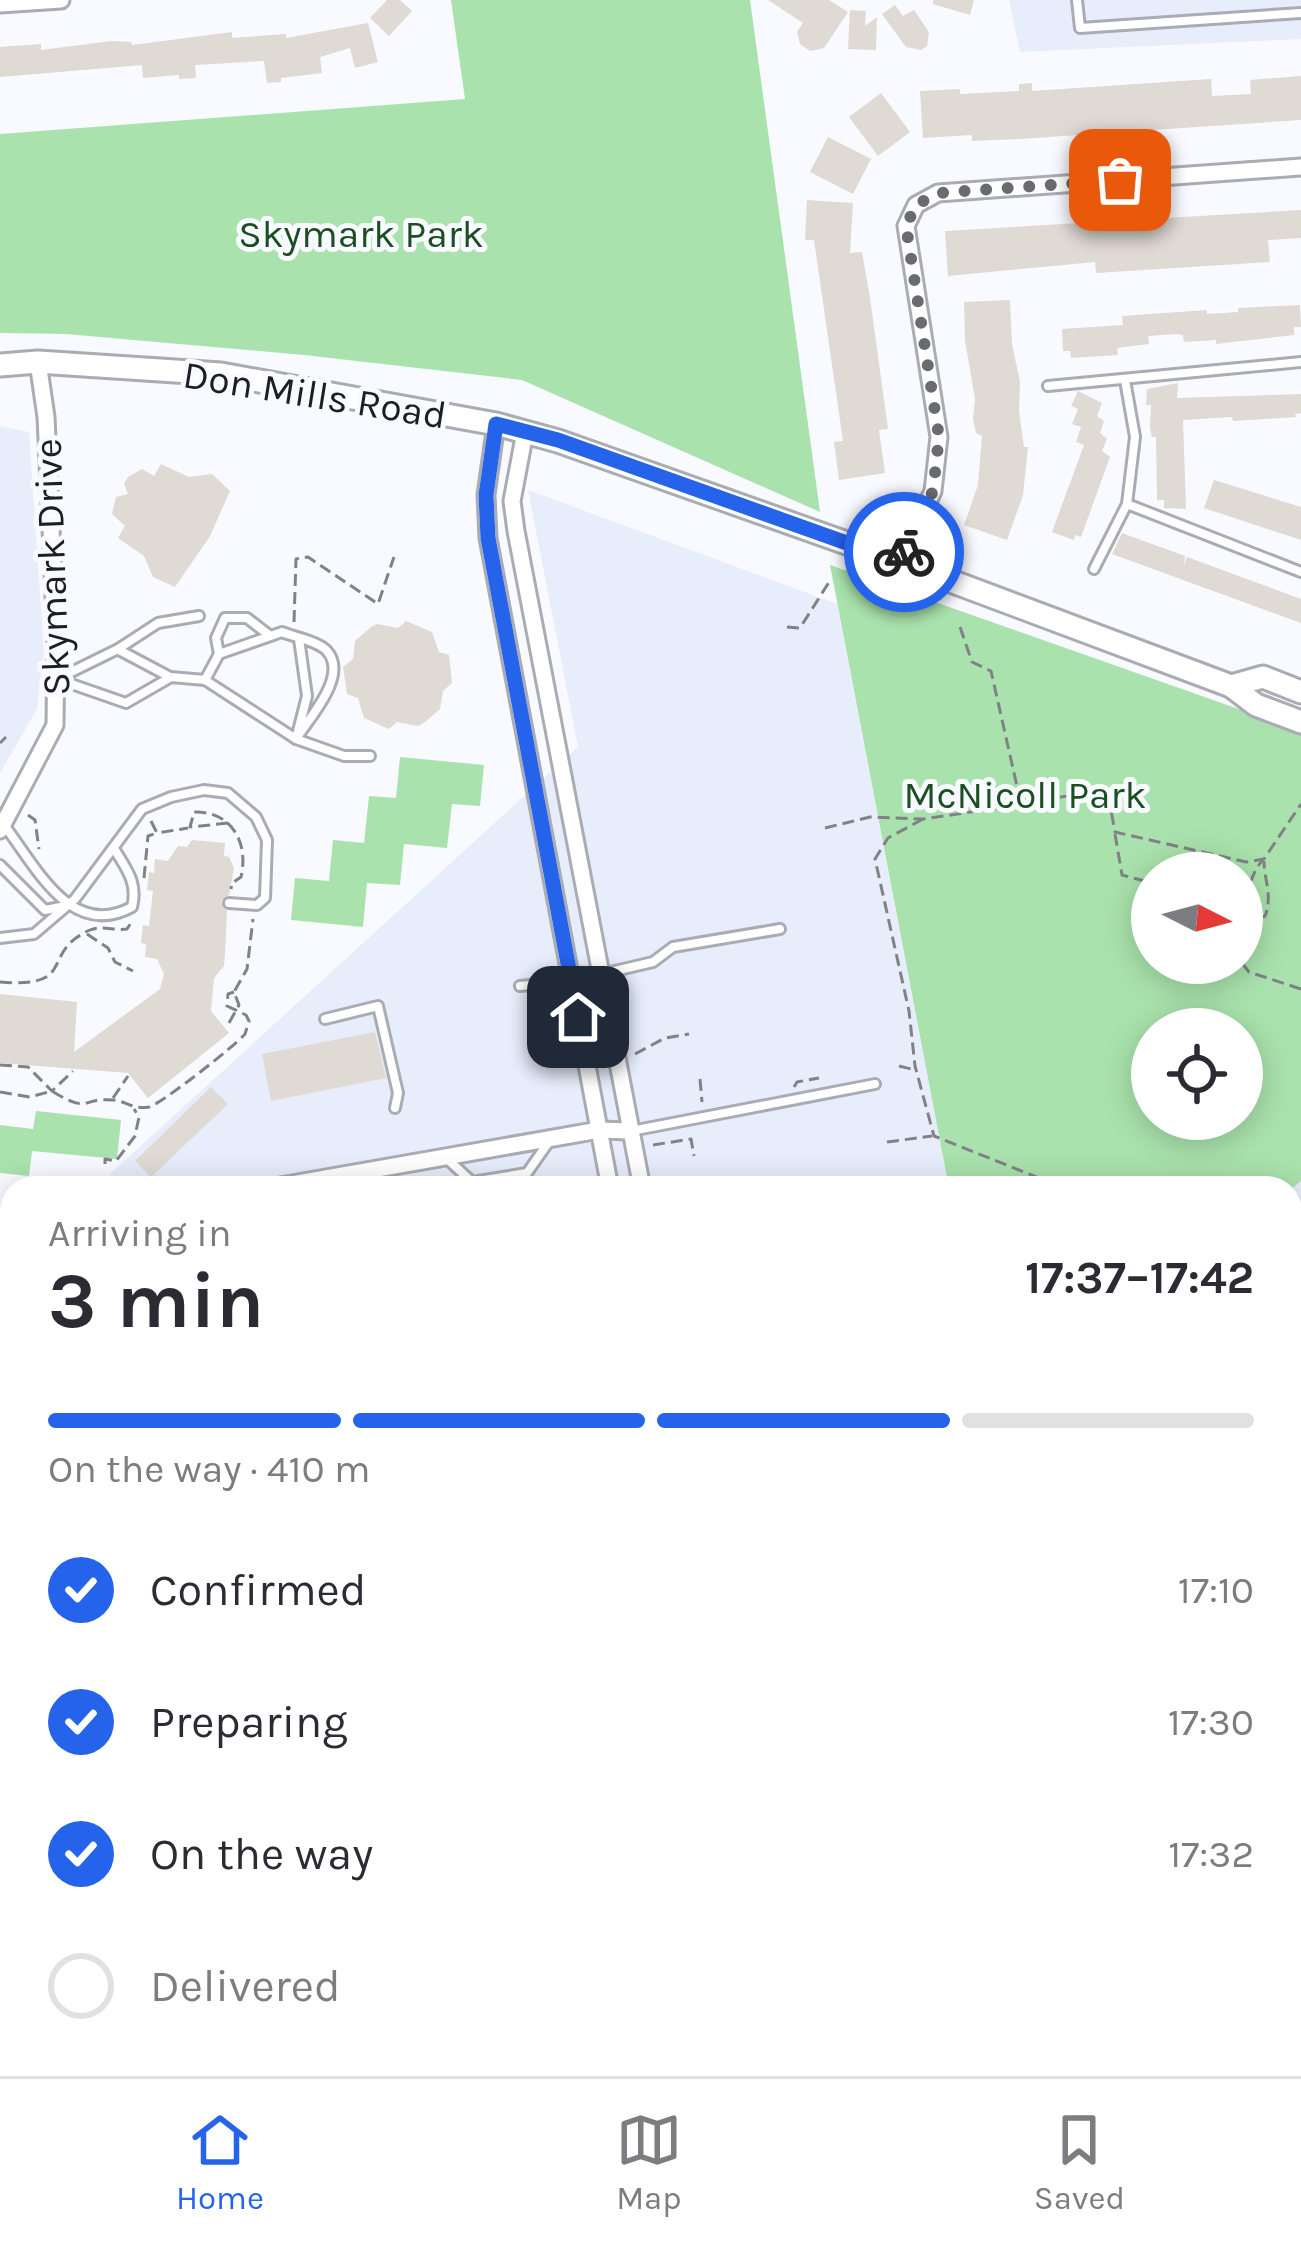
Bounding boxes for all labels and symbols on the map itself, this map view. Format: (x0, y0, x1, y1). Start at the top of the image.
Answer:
pin (1069, 129, 1171, 231)
park label: Skymark Park (238, 211, 484, 257)
street label: Don Mills Road (180, 351, 450, 439)
street label: Skymark Drive (25, 438, 79, 696)
courier (844, 492, 964, 612)
park label: McNicoll Park (903, 772, 1147, 818)
north arrow (1131, 852, 1263, 984)
pin (527, 966, 629, 1068)

